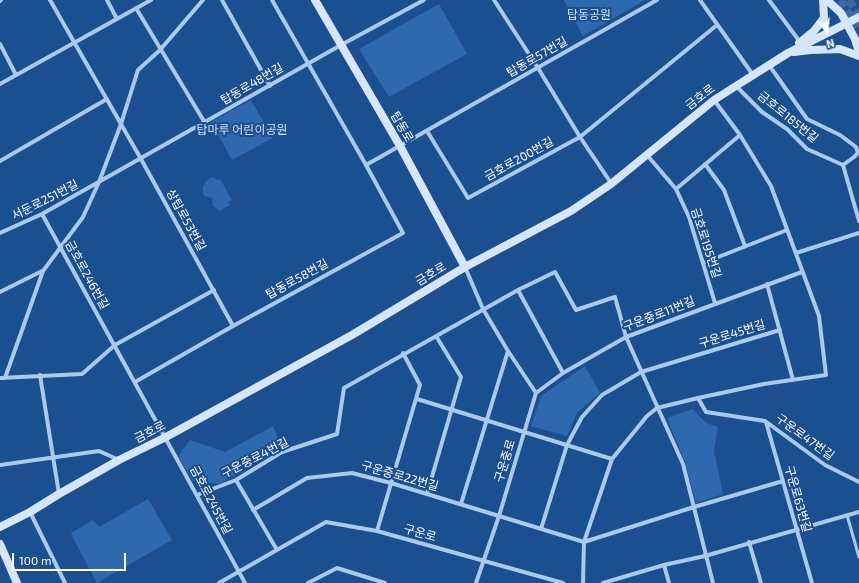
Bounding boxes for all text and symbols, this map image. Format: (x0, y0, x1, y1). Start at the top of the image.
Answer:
park label: 탑동공원 (567, 8, 611, 22)
north arrow (807, 12, 847, 52)
street label: 탑동로57번길 (504, 34, 570, 80)
text: N (825, 37, 836, 51)
street label: 탑동로48번길 (218, 60, 286, 108)
street label: 금호로 (682, 81, 718, 113)
street label: 금호로185번길 (755, 88, 821, 146)
street label: 탑동로 (387, 109, 417, 145)
park label: 탑마루 어린이공원 (197, 123, 287, 137)
street label: 금호로200번길 (482, 134, 556, 184)
street label: 서둔로251번길 (9, 177, 81, 223)
street label: 상탑로53번길 (163, 187, 209, 253)
street label: 금호로195번길 (688, 206, 724, 280)
street label: 금호로246번길 (62, 238, 112, 312)
street label: 탑동로58번길 (263, 256, 331, 302)
street label: 금호로 (413, 259, 449, 289)
street label: 구운중로11번길 (621, 294, 697, 334)
street label: 구운로45번길 (697, 317, 767, 351)
street label: 구운로47번길 (773, 411, 837, 463)
street label: 금호로 (132, 418, 168, 446)
street label: 구운중로4번길 (219, 435, 291, 481)
street label: 구운중로 (492, 438, 518, 484)
street label: 구운중로22번길 (360, 458, 440, 494)
street label: 금호로245번길 (187, 463, 235, 537)
street label: 구운로63번길 (782, 464, 814, 534)
street label: 구운로 (402, 522, 438, 544)
scale bar (14, 545, 128, 571)
text: 100 m (19, 553, 51, 567)

